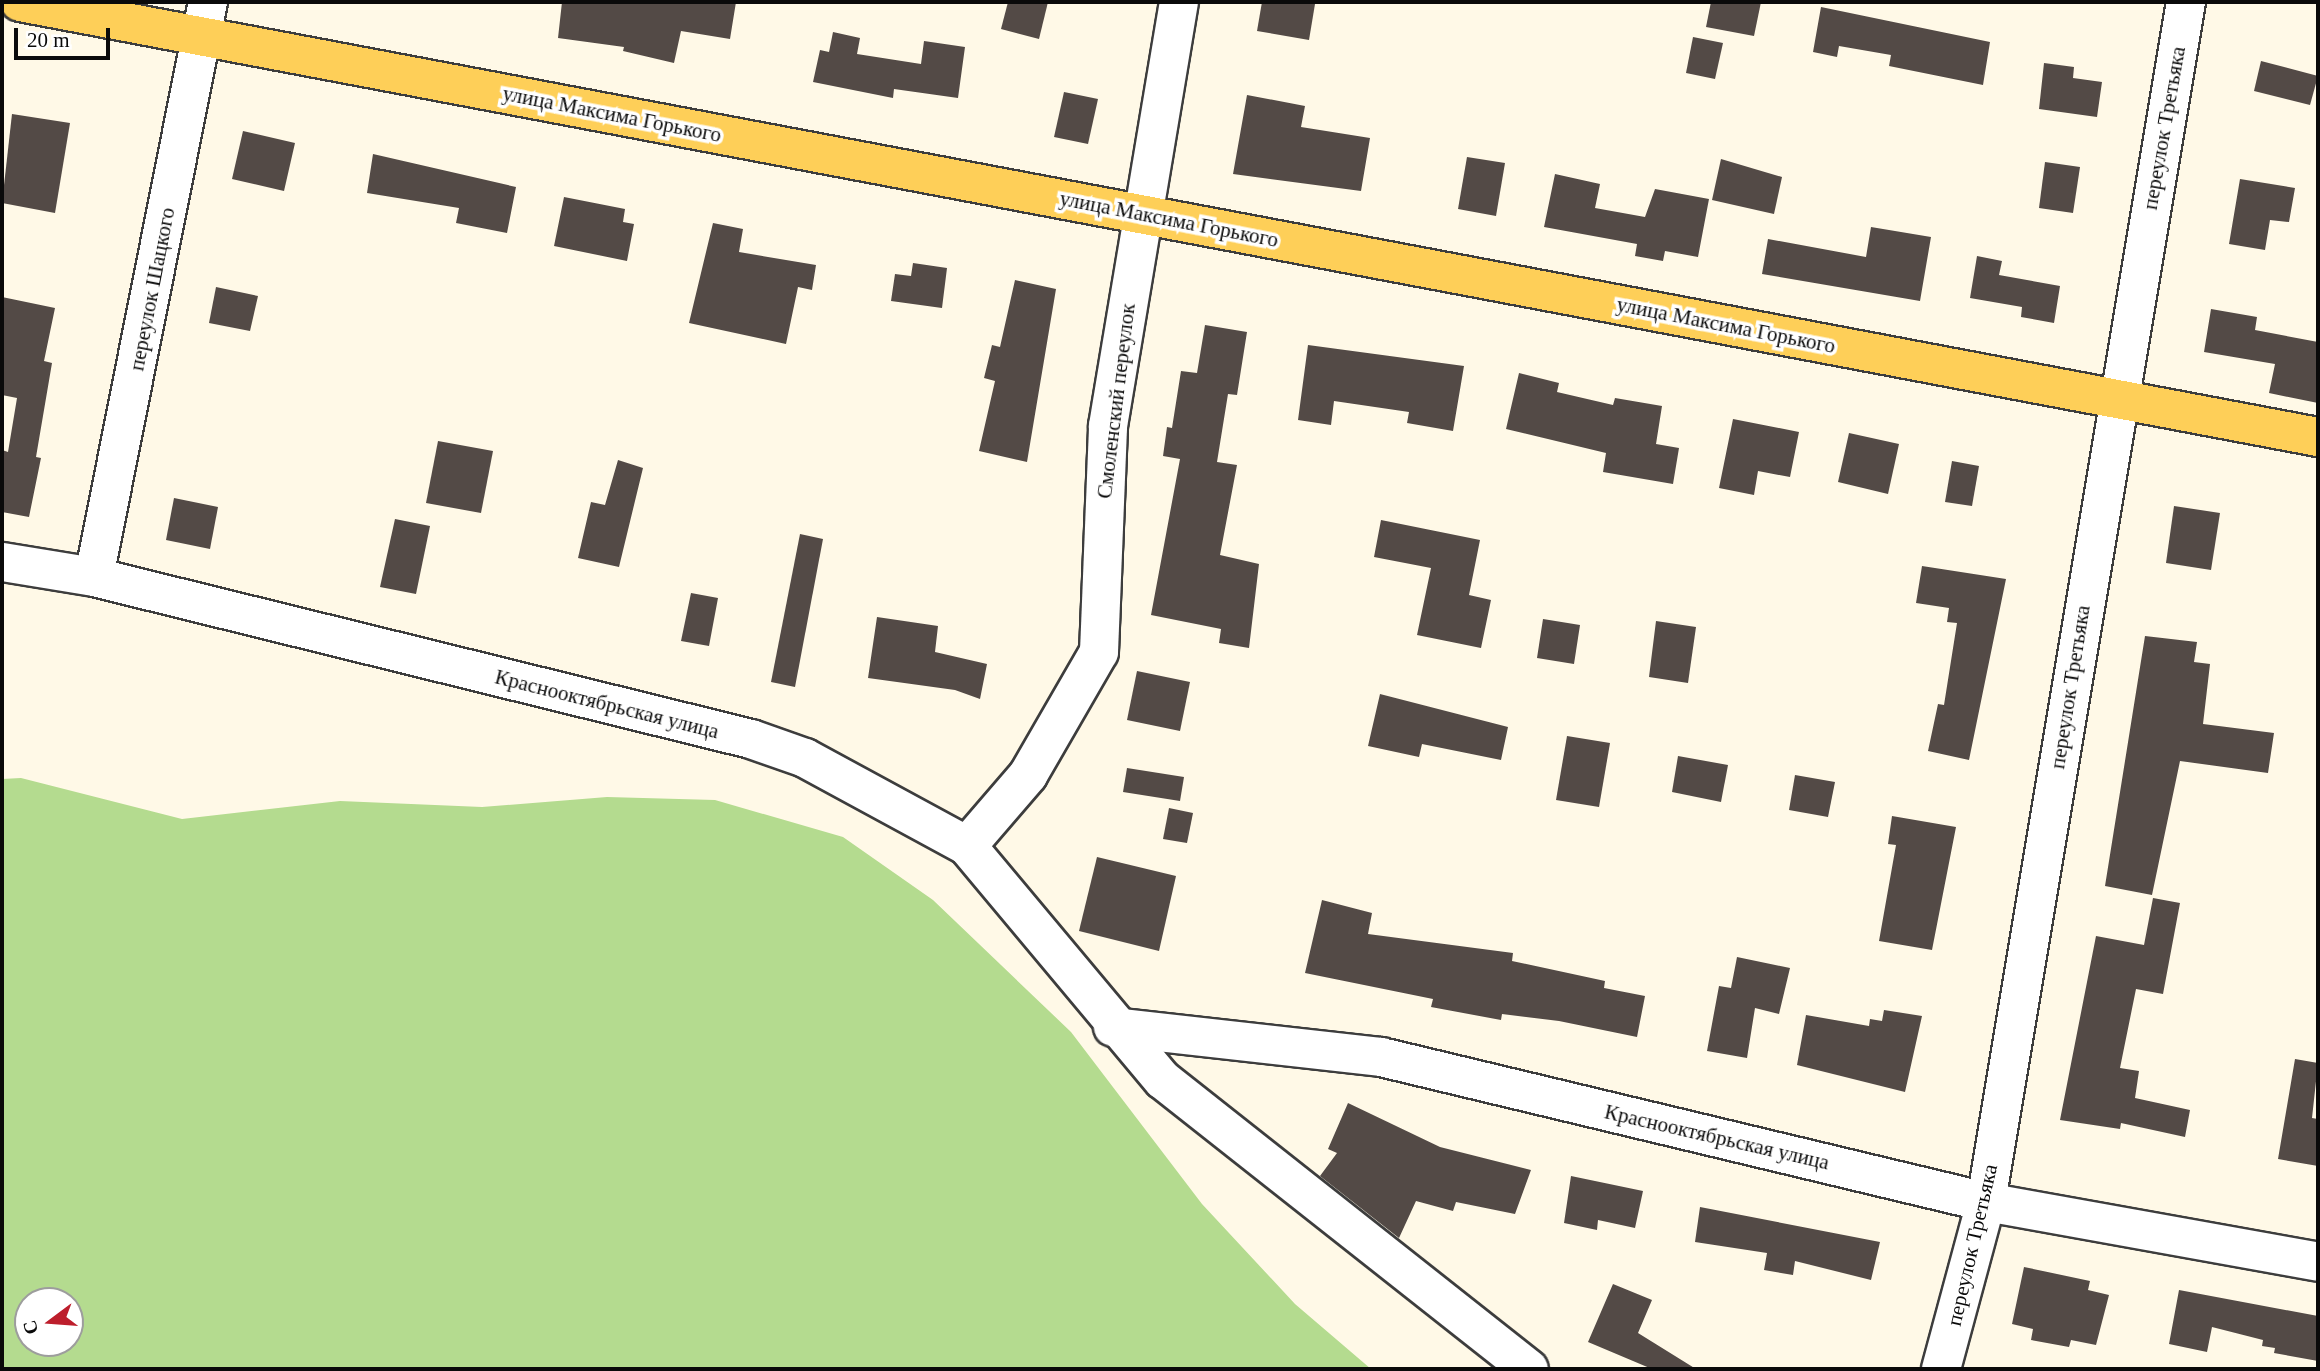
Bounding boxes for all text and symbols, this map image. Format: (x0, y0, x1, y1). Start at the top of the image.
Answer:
scale bar (18, 14, 114, 58)
text: 20 m (27, 28, 70, 52)
street label: переулок Третьяка (2137, 44, 2191, 212)
street label: улица Максима Горького (501, 80, 723, 148)
street label: улица Максима Горького (1058, 185, 1280, 253)
street label: переулок Шацкого (124, 205, 180, 373)
street label: улица Максима Горького (1615, 291, 1837, 359)
street label: Смоленский переулок (1092, 302, 1140, 500)
street label: переулок Третьяка (2045, 603, 2095, 771)
street label: Краснооктябрьская улица (492, 664, 722, 744)
street label: Краснооктябрьская улица (1602, 1099, 1832, 1175)
street label: переулок Третьяка (1941, 1162, 2003, 1328)
north arrow (14, 1287, 84, 1357)
text: С (18, 1318, 42, 1337)

